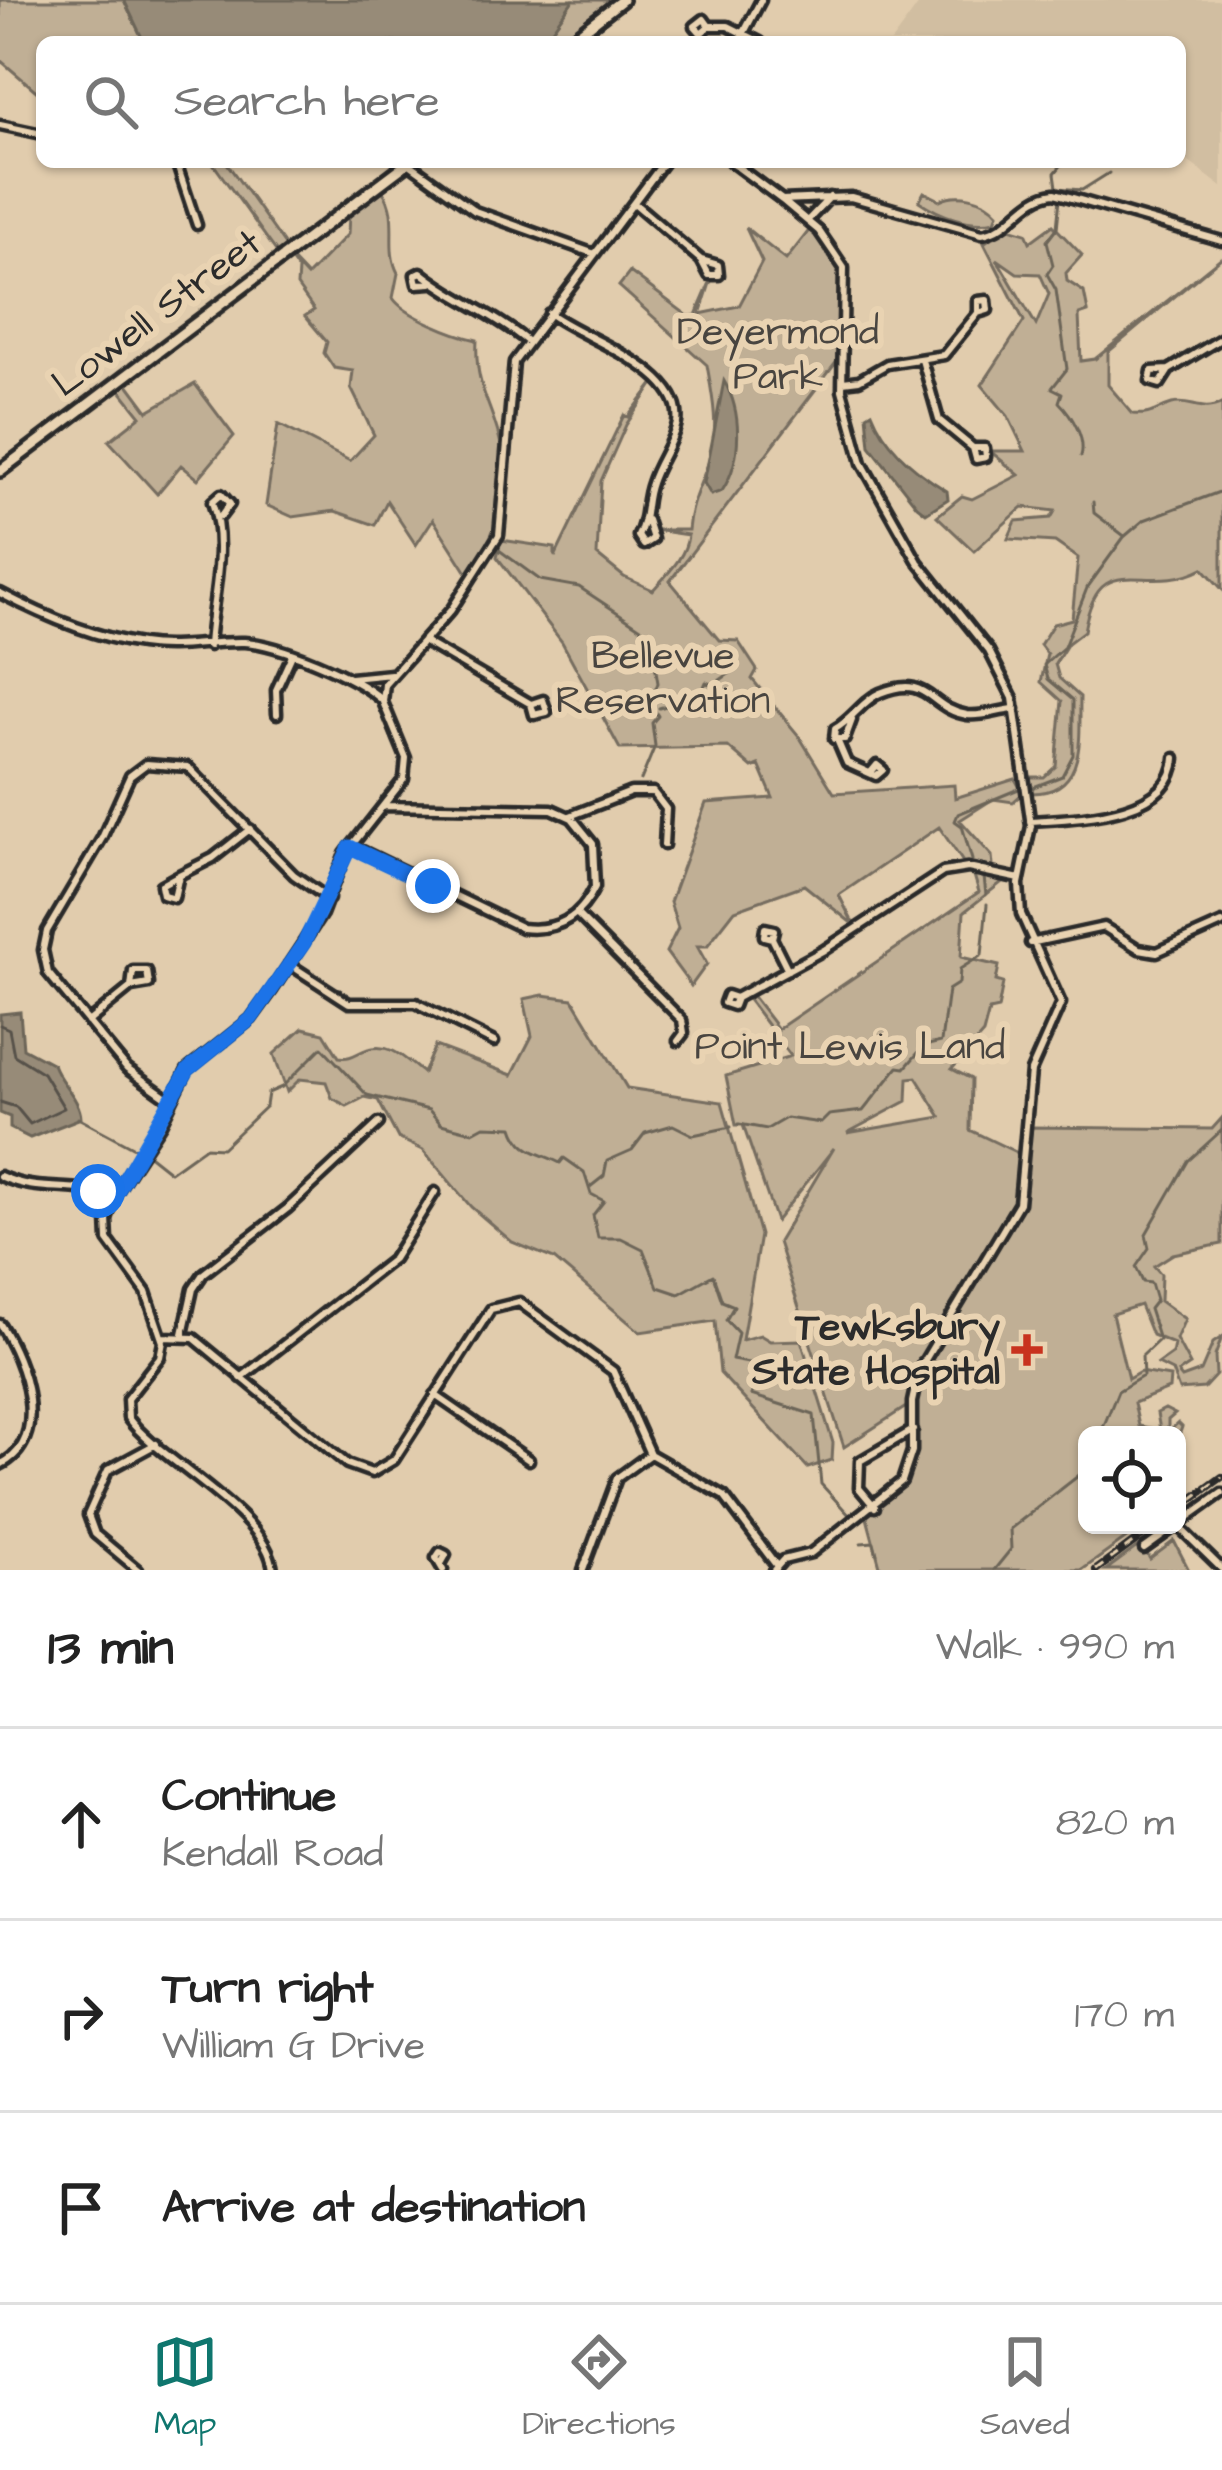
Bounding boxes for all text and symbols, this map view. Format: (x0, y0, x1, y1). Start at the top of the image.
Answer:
search box (36, 36, 1186, 168)
icon: search (78, 69, 144, 135)
text: Search here (174, 71, 440, 133)
street label: Lowell Street (41, 217, 273, 411)
park label: Deyermond Park (677, 306, 879, 405)
park label: Bellevue Reservation (556, 630, 770, 729)
route end (406, 859, 460, 913)
park label: Point Lewis Land (695, 1021, 1005, 1075)
route start (71, 1164, 125, 1218)
place label: Tewksbury State Hospital (751, 1301, 1001, 1400)
marker: Tewksbury State Hospital (1011, 1334, 1043, 1366)
map controls (1078, 1426, 1186, 1534)
button: locate (1078, 1426, 1186, 1534)
text: 13 min (48, 1613, 174, 1684)
text: Walk · 990 m (936, 1621, 1174, 1675)
text: Continue (162, 1766, 336, 1828)
icon: ahead (48, 1791, 114, 1857)
text: 820 m (1056, 1797, 1174, 1851)
text: Kendall Road (162, 1828, 384, 1882)
text: Turn right (162, 1958, 374, 2020)
icon: right (48, 1983, 114, 2049)
text: 170 m (1074, 1989, 1174, 2043)
text: William G Drive (162, 2020, 425, 2074)
icon: arrive (48, 2175, 114, 2241)
text: Arrive at destination (162, 2177, 585, 2239)
tab: Map (152, 2329, 218, 2447)
tab: Directions (522, 2329, 676, 2447)
tab: Saved (980, 2329, 1070, 2447)

